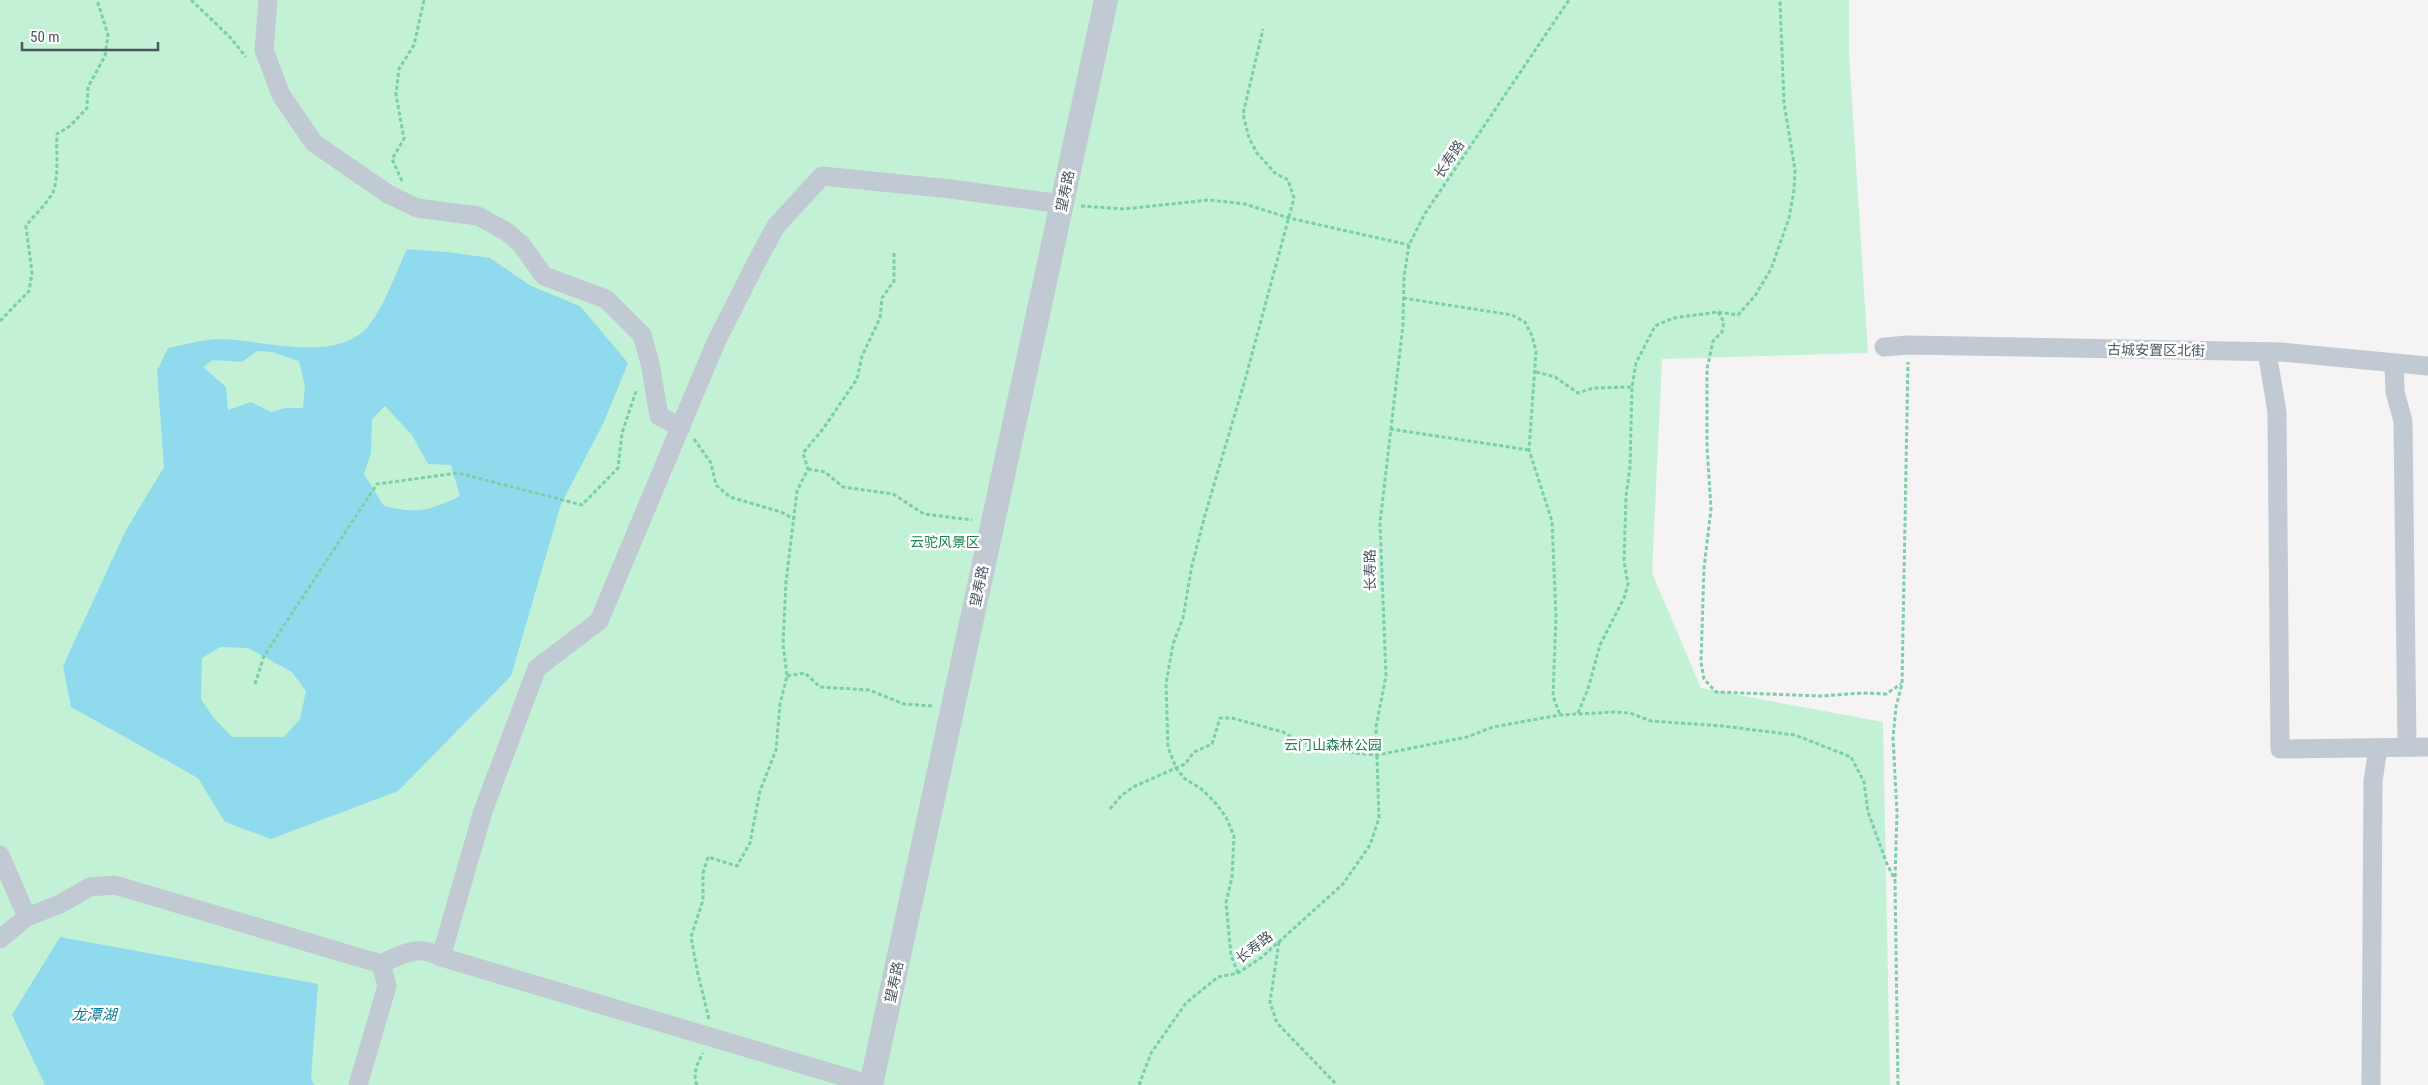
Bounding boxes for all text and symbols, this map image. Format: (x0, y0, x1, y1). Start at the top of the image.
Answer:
scale bar (22, 20, 159, 52)
text: 50 m (30, 28, 60, 46)
street label: 长寿路 (1431, 137, 1467, 181)
street label: 望寿路 (1053, 169, 1077, 213)
street label: 古城安置区北街 (2107, 341, 2205, 359)
park label: 云驼风景区 (910, 534, 980, 550)
street label: 长寿路 (1362, 549, 1378, 591)
street label: 望寿路 (967, 564, 991, 608)
park label: 云门山森林公园 (1284, 737, 1382, 753)
street label: 长寿路 (1232, 928, 1276, 966)
street label: 望寿路 (882, 960, 906, 1004)
water label: 龙潭湖 (71, 1006, 118, 1024)

